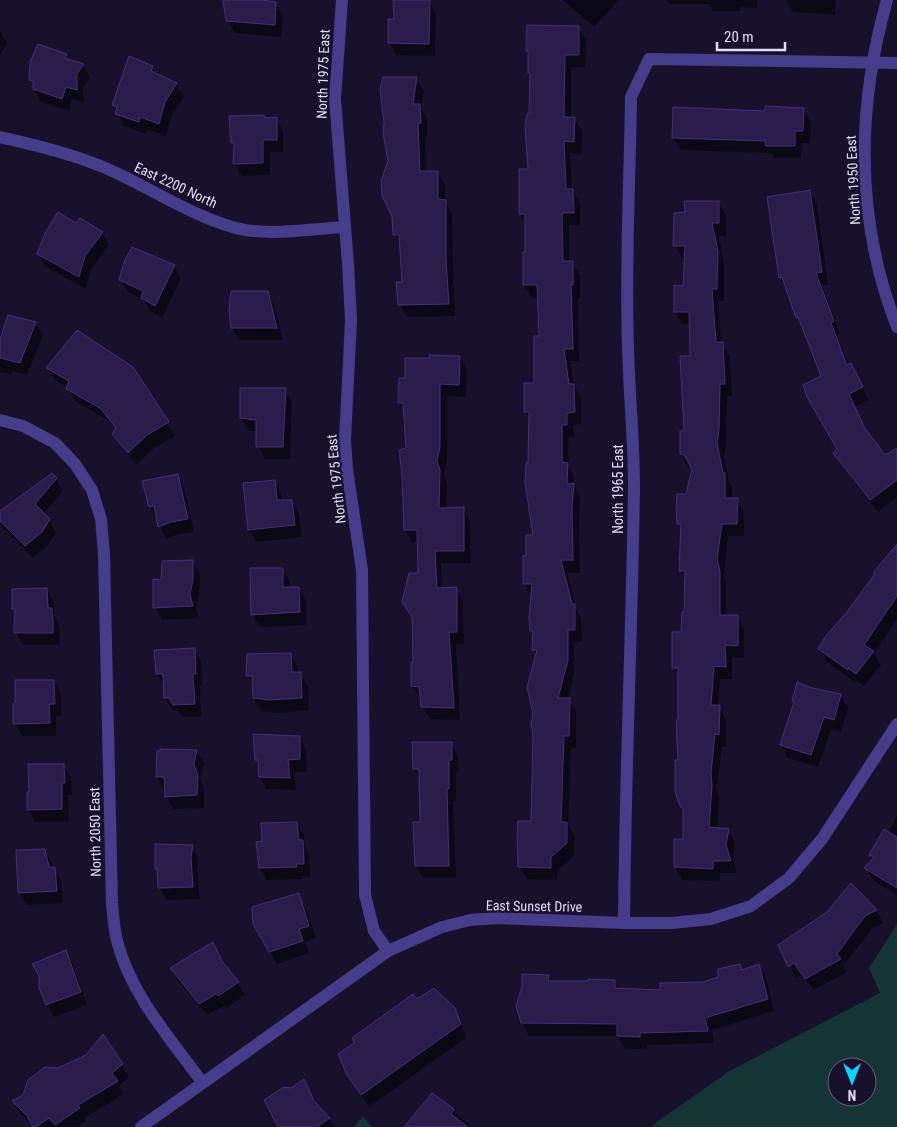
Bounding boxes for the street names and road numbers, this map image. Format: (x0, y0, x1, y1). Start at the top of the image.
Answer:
street label: North 1975 East (313, 29, 333, 119)
street label: North 1950 East (843, 135, 863, 225)
street label: East 2200 North (132, 159, 220, 211)
street label: North 1975 East (323, 434, 349, 524)
street label: North 1965 East (610, 444, 626, 534)
street label: North 2050 East (86, 787, 104, 877)
street label: East Sunset Drive (486, 897, 583, 915)

